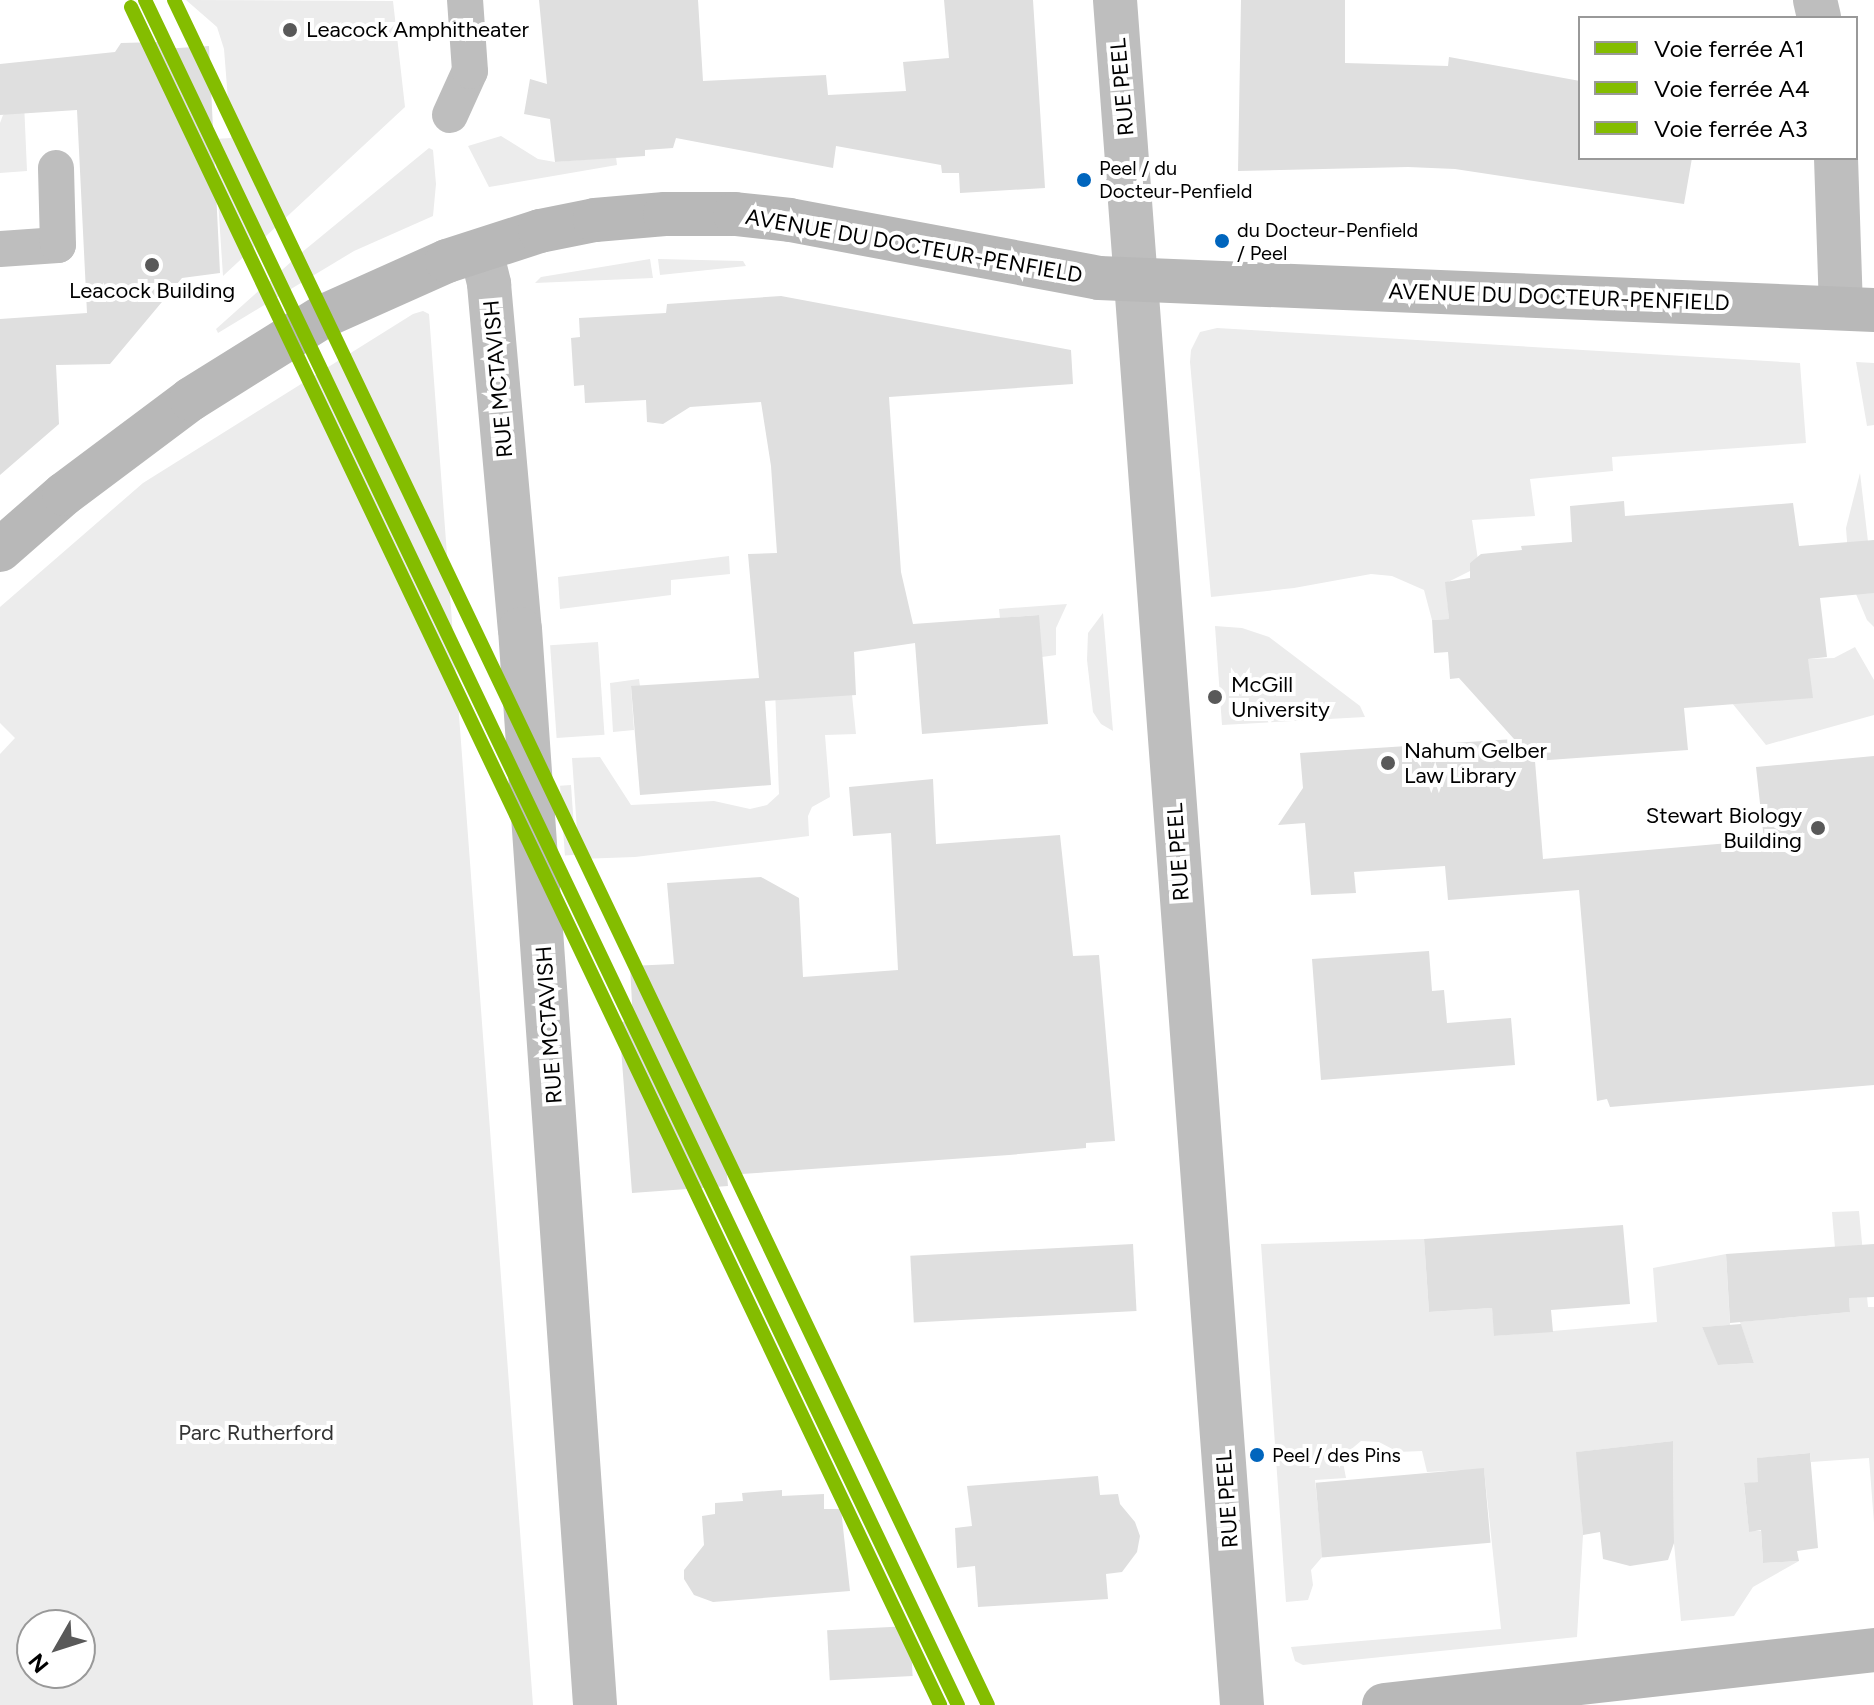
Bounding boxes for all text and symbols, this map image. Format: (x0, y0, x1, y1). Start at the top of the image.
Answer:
legend (1578, 16, 1858, 160)
place label: Leacock Amphitheater (306, 17, 529, 43)
marker: Leacock Amphitheater (281, 21, 299, 39)
text: Voie ferrée A1 (1654, 34, 1805, 63)
street label: RUE PEEL (1105, 37, 1139, 137)
text: Voie ferrée A4 (1654, 74, 1810, 103)
text: Voie ferrée A3 (1654, 114, 1808, 143)
place label: Peel / du Docteur-Penfield (1099, 156, 1252, 203)
marker: Peel / du Docteur-Penfield (1076, 172, 1092, 188)
street label: AVENUE DU DOCTEUR-PENFIELD (744, 203, 1084, 289)
place label: du Docteur-Penfield / Peel (1237, 218, 1418, 265)
marker: du Docteur-Penfield / Peel (1214, 233, 1230, 249)
marker: Leacock Building (143, 256, 161, 274)
place label: Leacock Building (69, 278, 235, 304)
street label: AVENUE DU DOCTEUR-PENFIELD (1388, 278, 1730, 316)
street label: RUE MCTAVISH (478, 299, 518, 459)
place label: McGill University (1231, 671, 1330, 722)
marker: McGill University (1206, 688, 1224, 706)
place label: Nahum Gelber Law Library (1404, 737, 1547, 788)
marker: Nahum Gelber Law Library (1379, 754, 1397, 772)
street label: RUE PEEL (1161, 802, 1195, 902)
place label: Stewart Biology Building (1646, 802, 1802, 854)
marker: Stewart Biology Building (1809, 819, 1827, 837)
street label: RUE MCTAVISH (530, 945, 568, 1105)
park label: Parc Rutherford (178, 1420, 334, 1446)
place label: Peel / des Pins (1272, 1443, 1401, 1467)
marker: Peel / des Pins (1249, 1447, 1265, 1463)
street label: RUE PEEL (1210, 1449, 1244, 1549)
north arrow (16, 1609, 96, 1689)
text: N (23, 1648, 54, 1678)

